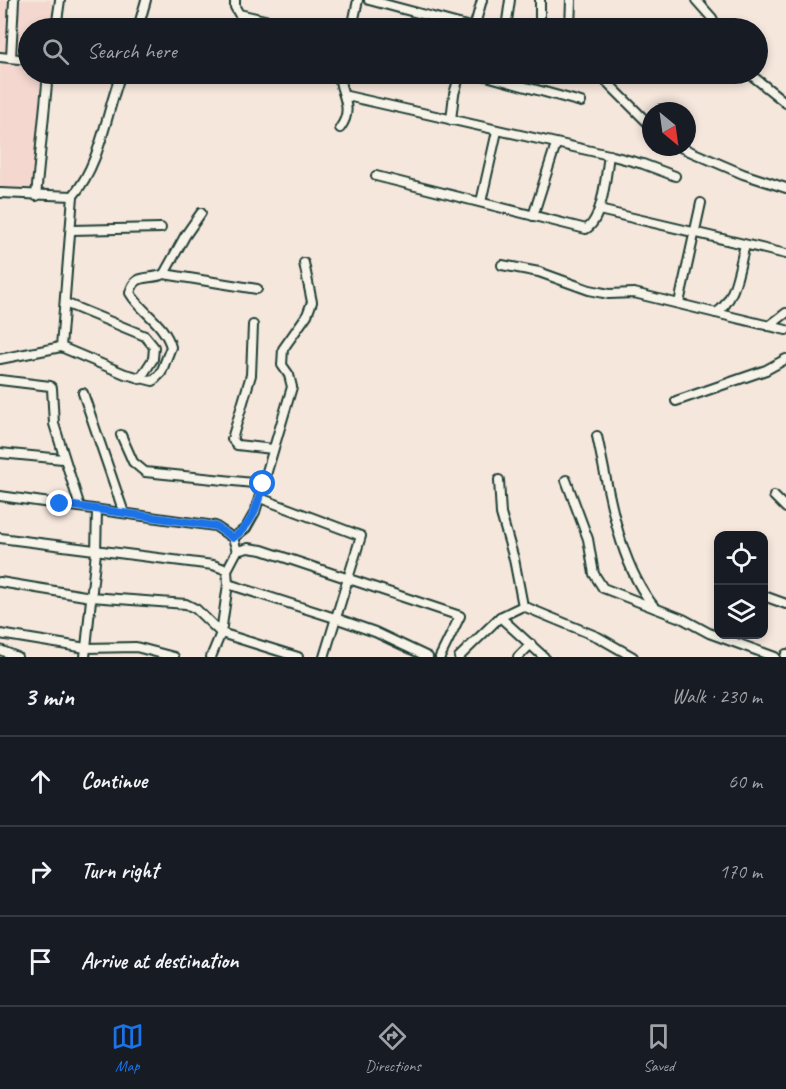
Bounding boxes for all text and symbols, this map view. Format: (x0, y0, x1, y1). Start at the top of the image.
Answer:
search box (18, 18, 768, 84)
icon: search (39, 35, 72, 68)
text: Search here (87, 37, 177, 65)
north arrow (642, 102, 696, 156)
route start (249, 470, 275, 496)
route end (46, 490, 72, 516)
map controls (714, 531, 768, 639)
button: locate (714, 531, 768, 585)
button: layers (714, 585, 768, 639)
text: 3 min (24, 680, 74, 713)
text: Walk · 230 m (672, 684, 762, 709)
icon: ahead (24, 765, 57, 798)
text: Continue (81, 767, 147, 795)
text: 60 m (728, 769, 762, 794)
icon: right (24, 855, 57, 888)
text: Turn right (81, 857, 158, 885)
text: 170 m (719, 859, 762, 884)
icon: arrive (24, 945, 57, 978)
text: Arrive at destination (81, 947, 238, 975)
tab: Map (111, 1020, 144, 1076)
tab: Directions (365, 1020, 421, 1076)
tab: Saved (642, 1020, 675, 1076)

